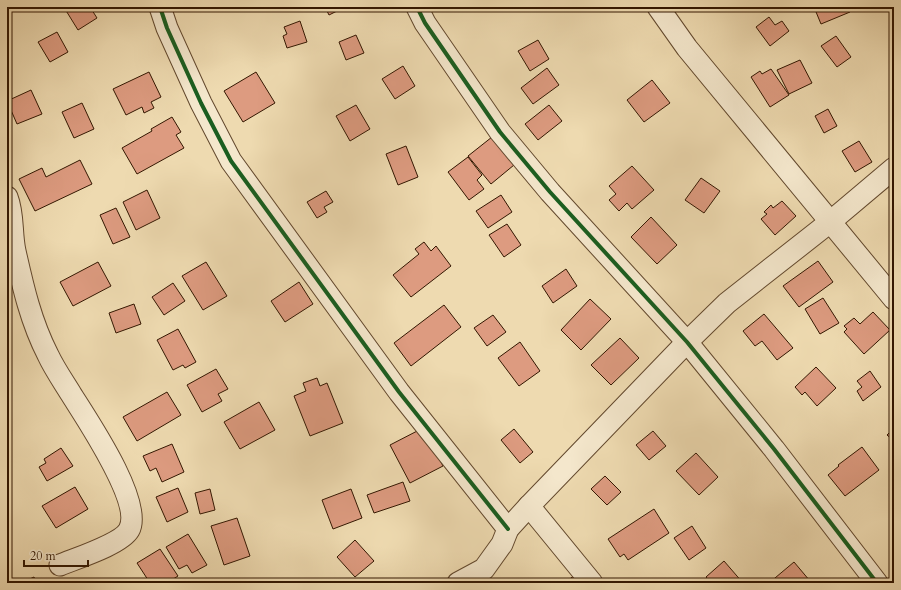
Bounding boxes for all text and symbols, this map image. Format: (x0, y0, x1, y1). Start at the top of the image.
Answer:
scale bar (24, 542, 88, 568)
text: 20 m (30, 548, 57, 564)

